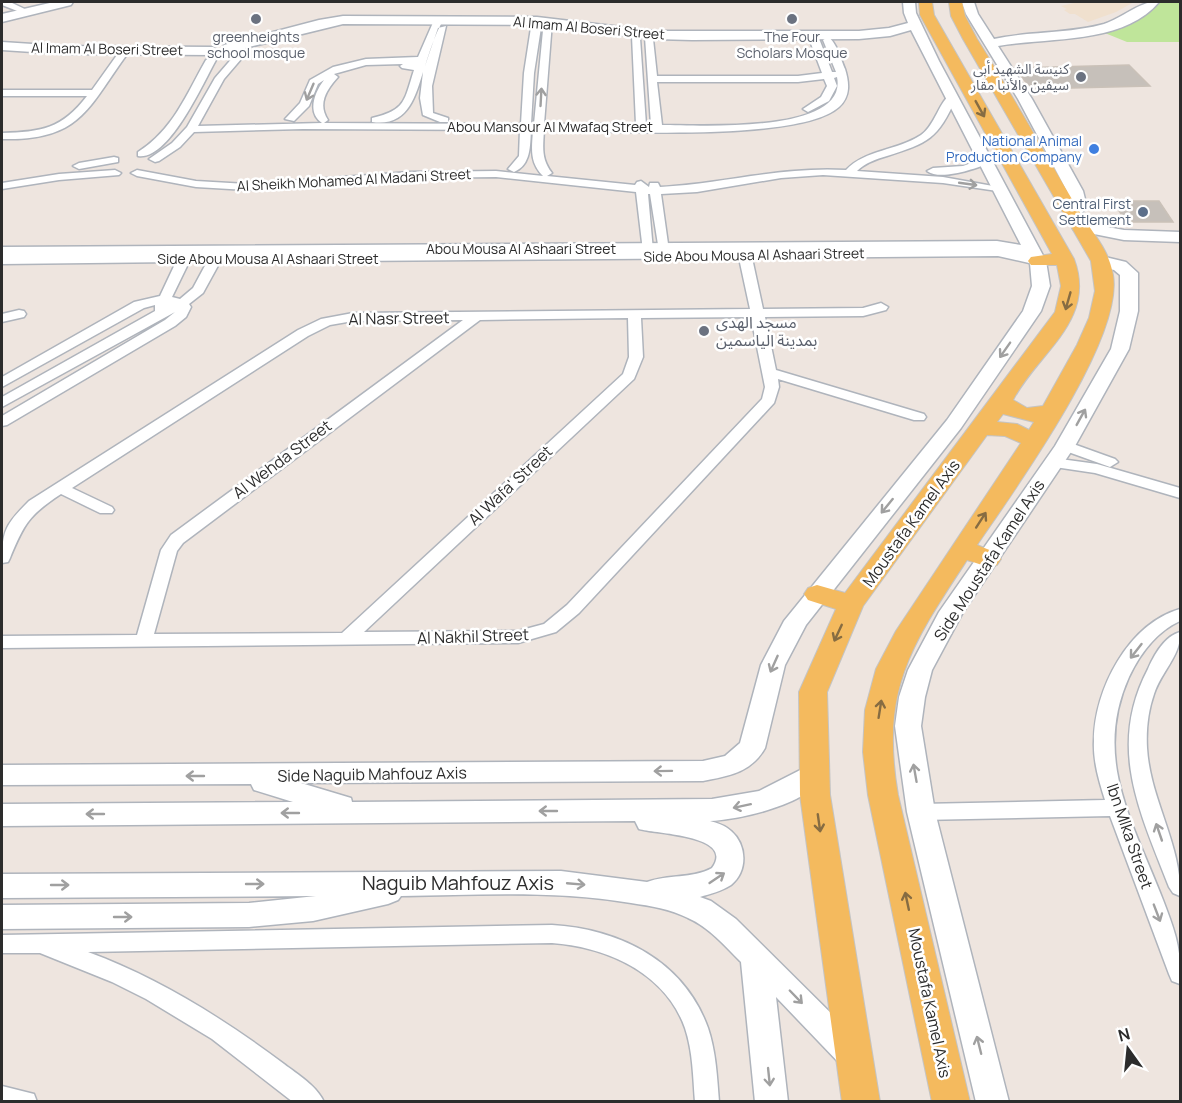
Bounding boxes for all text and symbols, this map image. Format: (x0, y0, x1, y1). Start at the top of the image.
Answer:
street label: Al Imam Al Boseri Street (512, 11, 666, 44)
marker: greenheights school mosque (249, 12, 263, 26)
marker: The Four Scholars Mosque (785, 12, 799, 26)
place label: greenheights school mosque (207, 27, 305, 62)
place label: The Four Scholars Mosque (736, 27, 848, 62)
street label: Al Imam Al Boseri Street (31, 38, 184, 59)
place label: كنيسة الشهيد أبي سيفين والأنبا مقار (970, 59, 1069, 94)
marker: كنيسة الشهيد أبي سيفين والأنبا مقار (1074, 70, 1088, 84)
one-way arrow (304, 82, 315, 100)
one-way arrow (536, 87, 547, 107)
one-way arrow (974, 100, 986, 117)
street label: Abou Mansour Al Mwafaq Street (447, 117, 653, 136)
place label: National Animal Production Company (946, 131, 1083, 166)
marker: National Animal Production Company (1087, 142, 1101, 156)
street label: Al Sheikh Mohamed Al Madani Street (236, 164, 472, 195)
one-way arrow (958, 178, 978, 189)
place label: Central First Settlement (1052, 194, 1131, 229)
marker: Central First Settlement (1136, 205, 1150, 219)
street label: Abou Mousa Al Ashaari Street (426, 239, 616, 258)
street label: Side Abou Mousa Al Ashaari Street (643, 243, 865, 266)
street label: Side Abou Mousa Al Ashaari Street (157, 249, 379, 268)
one-way arrow (1062, 291, 1073, 310)
street label: Al Nasr Street (348, 306, 450, 330)
place label: مسجد الهدى بمدينة الياسمين (716, 311, 817, 351)
marker: مسجد الهدى بمدينة الياسمين (697, 324, 711, 338)
one-way arrow (999, 342, 1011, 358)
one-way arrow (1076, 409, 1087, 427)
street label: Al Wehda Street (228, 415, 336, 503)
street label: Al Wafa' Street (463, 440, 557, 530)
street label: Moustafa Kamel Axis (857, 455, 965, 591)
street label: Side Moustafa Kamel Axis (929, 475, 1049, 645)
one-way arrow (881, 498, 894, 514)
one-way arrow (976, 512, 988, 529)
street label: Al Nakhil Street (417, 623, 529, 649)
one-way arrow (831, 623, 843, 641)
one-way arrow (1129, 642, 1142, 658)
one-way arrow (768, 655, 780, 673)
one-way arrow (875, 700, 886, 719)
street label: Side Naguib Mahfouz Axis (277, 761, 467, 787)
one-way arrow (909, 764, 920, 784)
one-way arrow (654, 765, 674, 777)
one-way arrow (186, 770, 206, 782)
street label: Ibn Mlka Street (1102, 780, 1158, 892)
one-way arrow (733, 801, 753, 812)
one-way arrow (538, 805, 558, 817)
one-way arrow (280, 807, 300, 818)
one-way arrow (85, 808, 105, 820)
one-way arrow (813, 812, 824, 832)
one-way arrow (1153, 823, 1164, 842)
street label: Naguib Mahfouz Axis (362, 869, 554, 896)
one-way arrow (709, 871, 726, 884)
one-way arrow (244, 878, 264, 890)
one-way arrow (49, 879, 69, 891)
one-way arrow (565, 879, 585, 890)
one-way arrow (901, 892, 912, 911)
one-way arrow (1153, 904, 1164, 922)
one-way arrow (112, 911, 132, 923)
street label: Moustafa Kamel Axis (903, 926, 957, 1080)
one-way arrow (789, 990, 803, 1005)
north arrow (1098, 1019, 1158, 1079)
text: N (1116, 1022, 1133, 1047)
one-way arrow (973, 1036, 985, 1055)
one-way arrow (764, 1067, 775, 1087)

